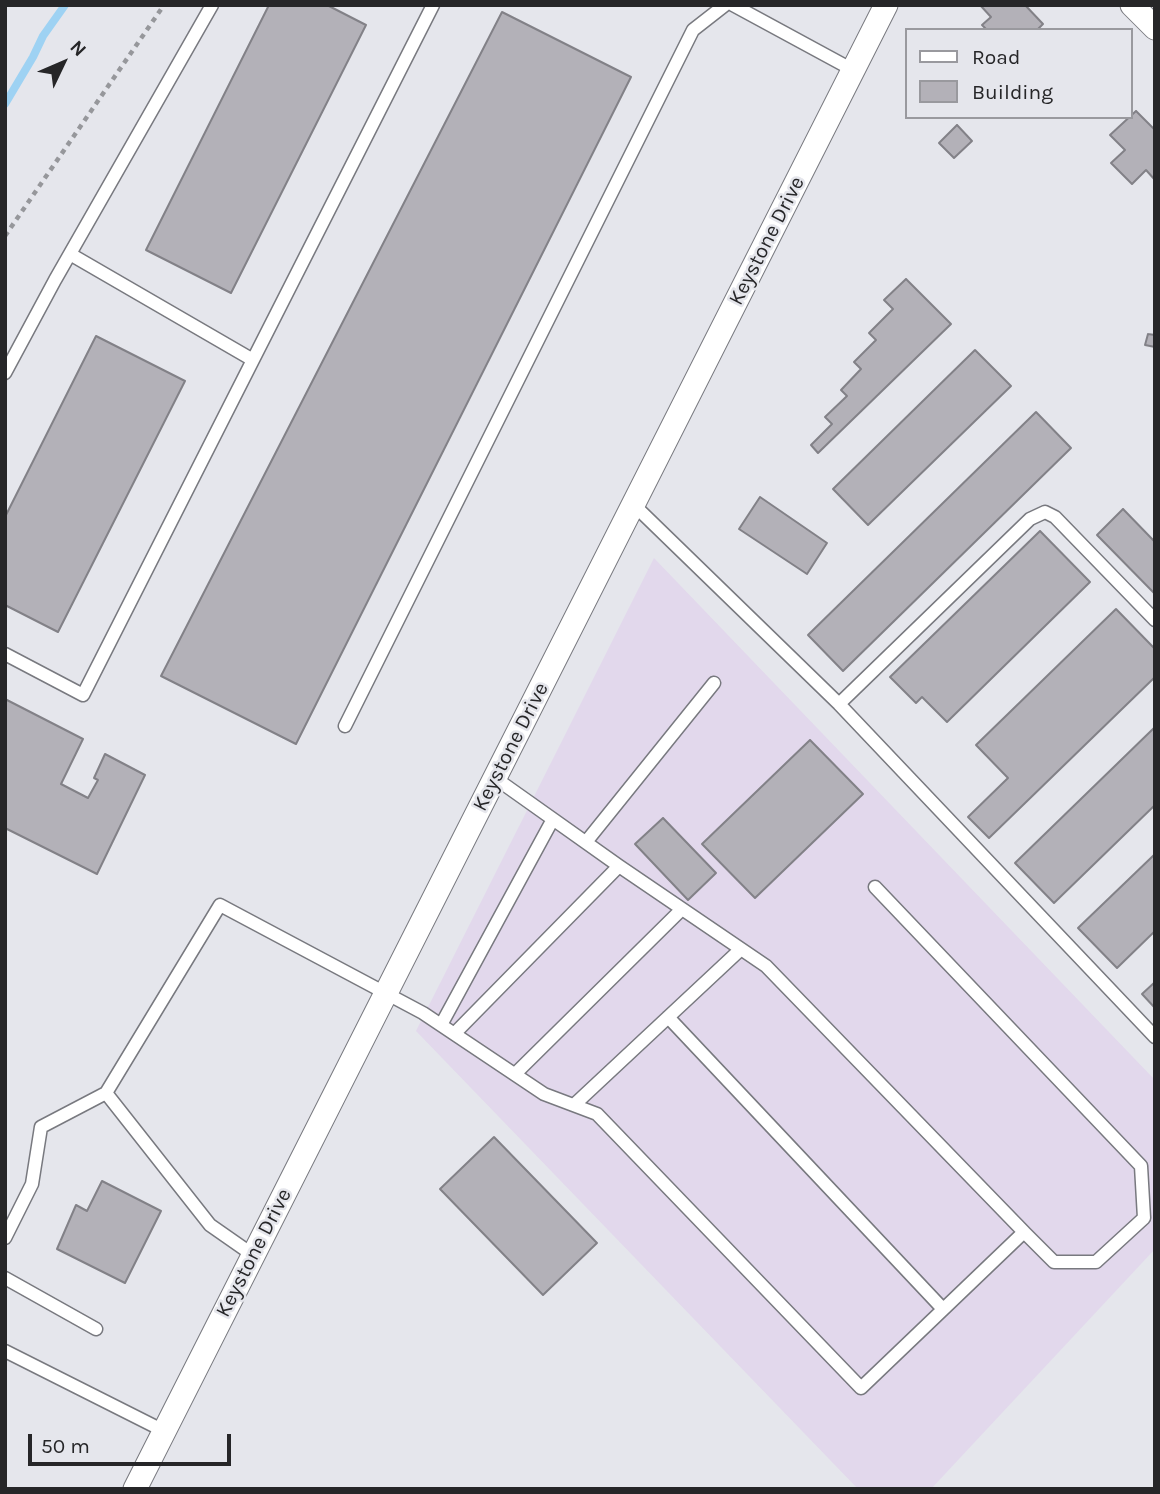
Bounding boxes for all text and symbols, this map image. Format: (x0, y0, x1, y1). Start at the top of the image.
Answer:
north arrow (28, 28, 98, 98)
legend (904, 28, 1132, 119)
text: N (65, 36, 91, 61)
text: Road (972, 45, 1020, 69)
text: Building (972, 80, 1053, 104)
street label: Keystone Drive (724, 172, 810, 310)
street label: Keystone Drive (468, 678, 554, 816)
street label: Keystone Drive (211, 1184, 297, 1322)
scale bar (32, 1420, 234, 1464)
text: 50 m (41, 1434, 90, 1458)

